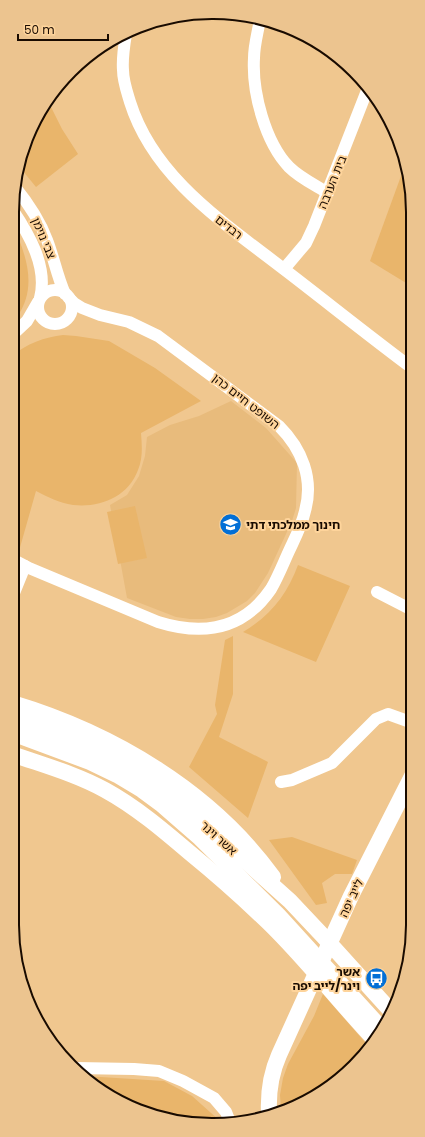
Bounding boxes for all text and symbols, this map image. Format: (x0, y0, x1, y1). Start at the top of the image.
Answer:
scale bar (18, 16, 108, 42)
text: 50 m (24, 21, 55, 38)
street label: בית הערבה (314, 153, 350, 211)
street label: רבדים (212, 211, 246, 243)
street label: צבי נוימן (28, 215, 60, 262)
street label: השופט חיים כהן (209, 369, 283, 433)
school or university icon: חינוך ממלכתי דתי (217, 511, 243, 537)
place label: חינוך ממלכתי דתי (246, 516, 340, 533)
street label: אשר וינר (197, 817, 241, 859)
street label: לייב יפה (335, 876, 367, 920)
place label: אשר וינר/לייב יפה (292, 963, 360, 994)
bus stop icon: אשר וינר/לייב יפה (363, 965, 389, 991)

